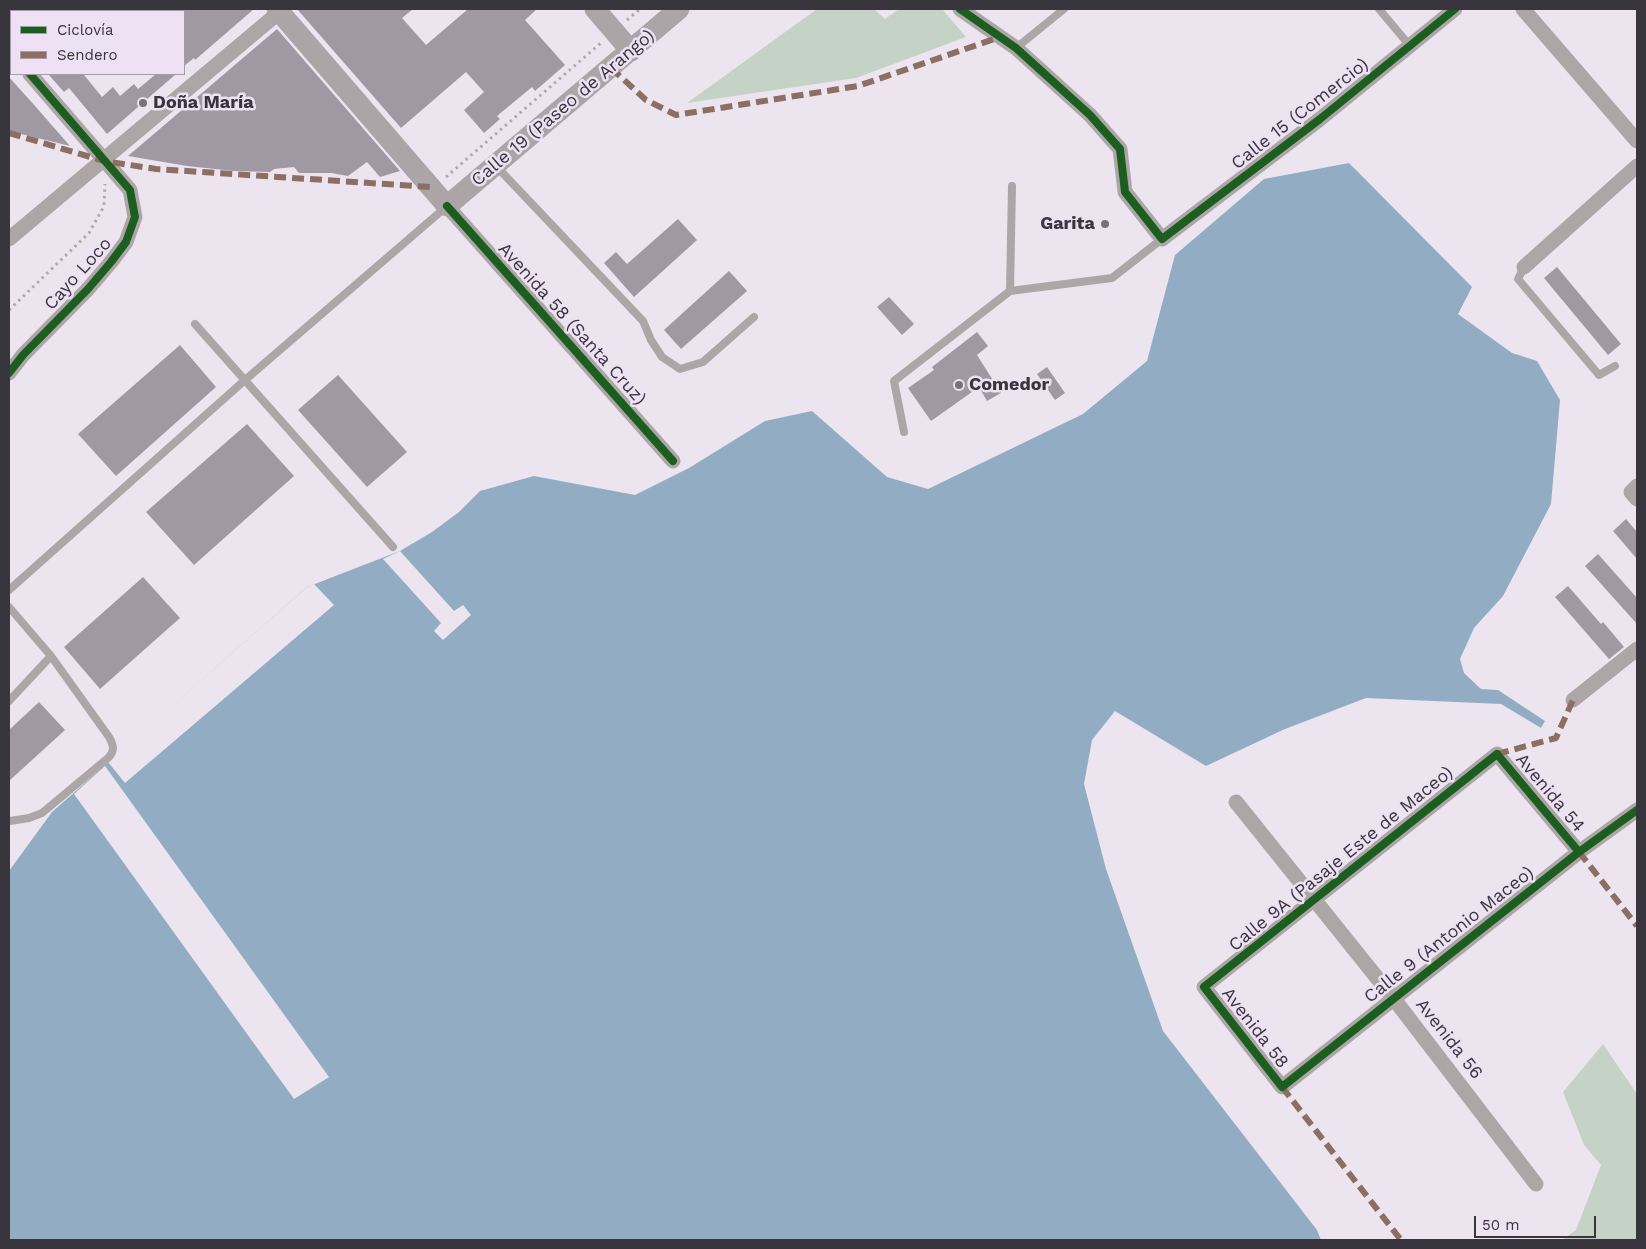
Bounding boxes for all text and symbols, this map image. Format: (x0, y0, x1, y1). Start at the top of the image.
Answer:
legend (10, 10, 185, 75)
text: Ciclovía (57, 21, 114, 39)
street label: Calle 19 (Paseo de Arango) (467, 25, 659, 191)
text: Sendero (57, 46, 118, 64)
street label: Calle 15 (Comercio) (1227, 54, 1373, 174)
place label: Doña María (153, 92, 254, 114)
marker: Doña María (137, 97, 149, 109)
place label: Garita (1040, 213, 1095, 235)
marker: Garita (1099, 218, 1111, 230)
street label: Cayo Loco (40, 233, 116, 315)
street label: Avenida 58 (Santa Cruz) (493, 238, 651, 410)
place label: Comedor (969, 374, 1049, 396)
marker: Comedor (953, 379, 965, 391)
street label: Avenida 54 (1511, 749, 1589, 837)
street label: Calle 9A (Pasaje Este de Maceo) (1225, 762, 1457, 956)
street label: Calle 9 (Antonio Maceo) (1360, 862, 1538, 1008)
street label: Avenida 58 (1217, 983, 1293, 1073)
street label: Avenida 56 (1411, 995, 1487, 1083)
scale bar (1476, 1206, 1598, 1238)
text: 50 m (1482, 1216, 1519, 1234)

